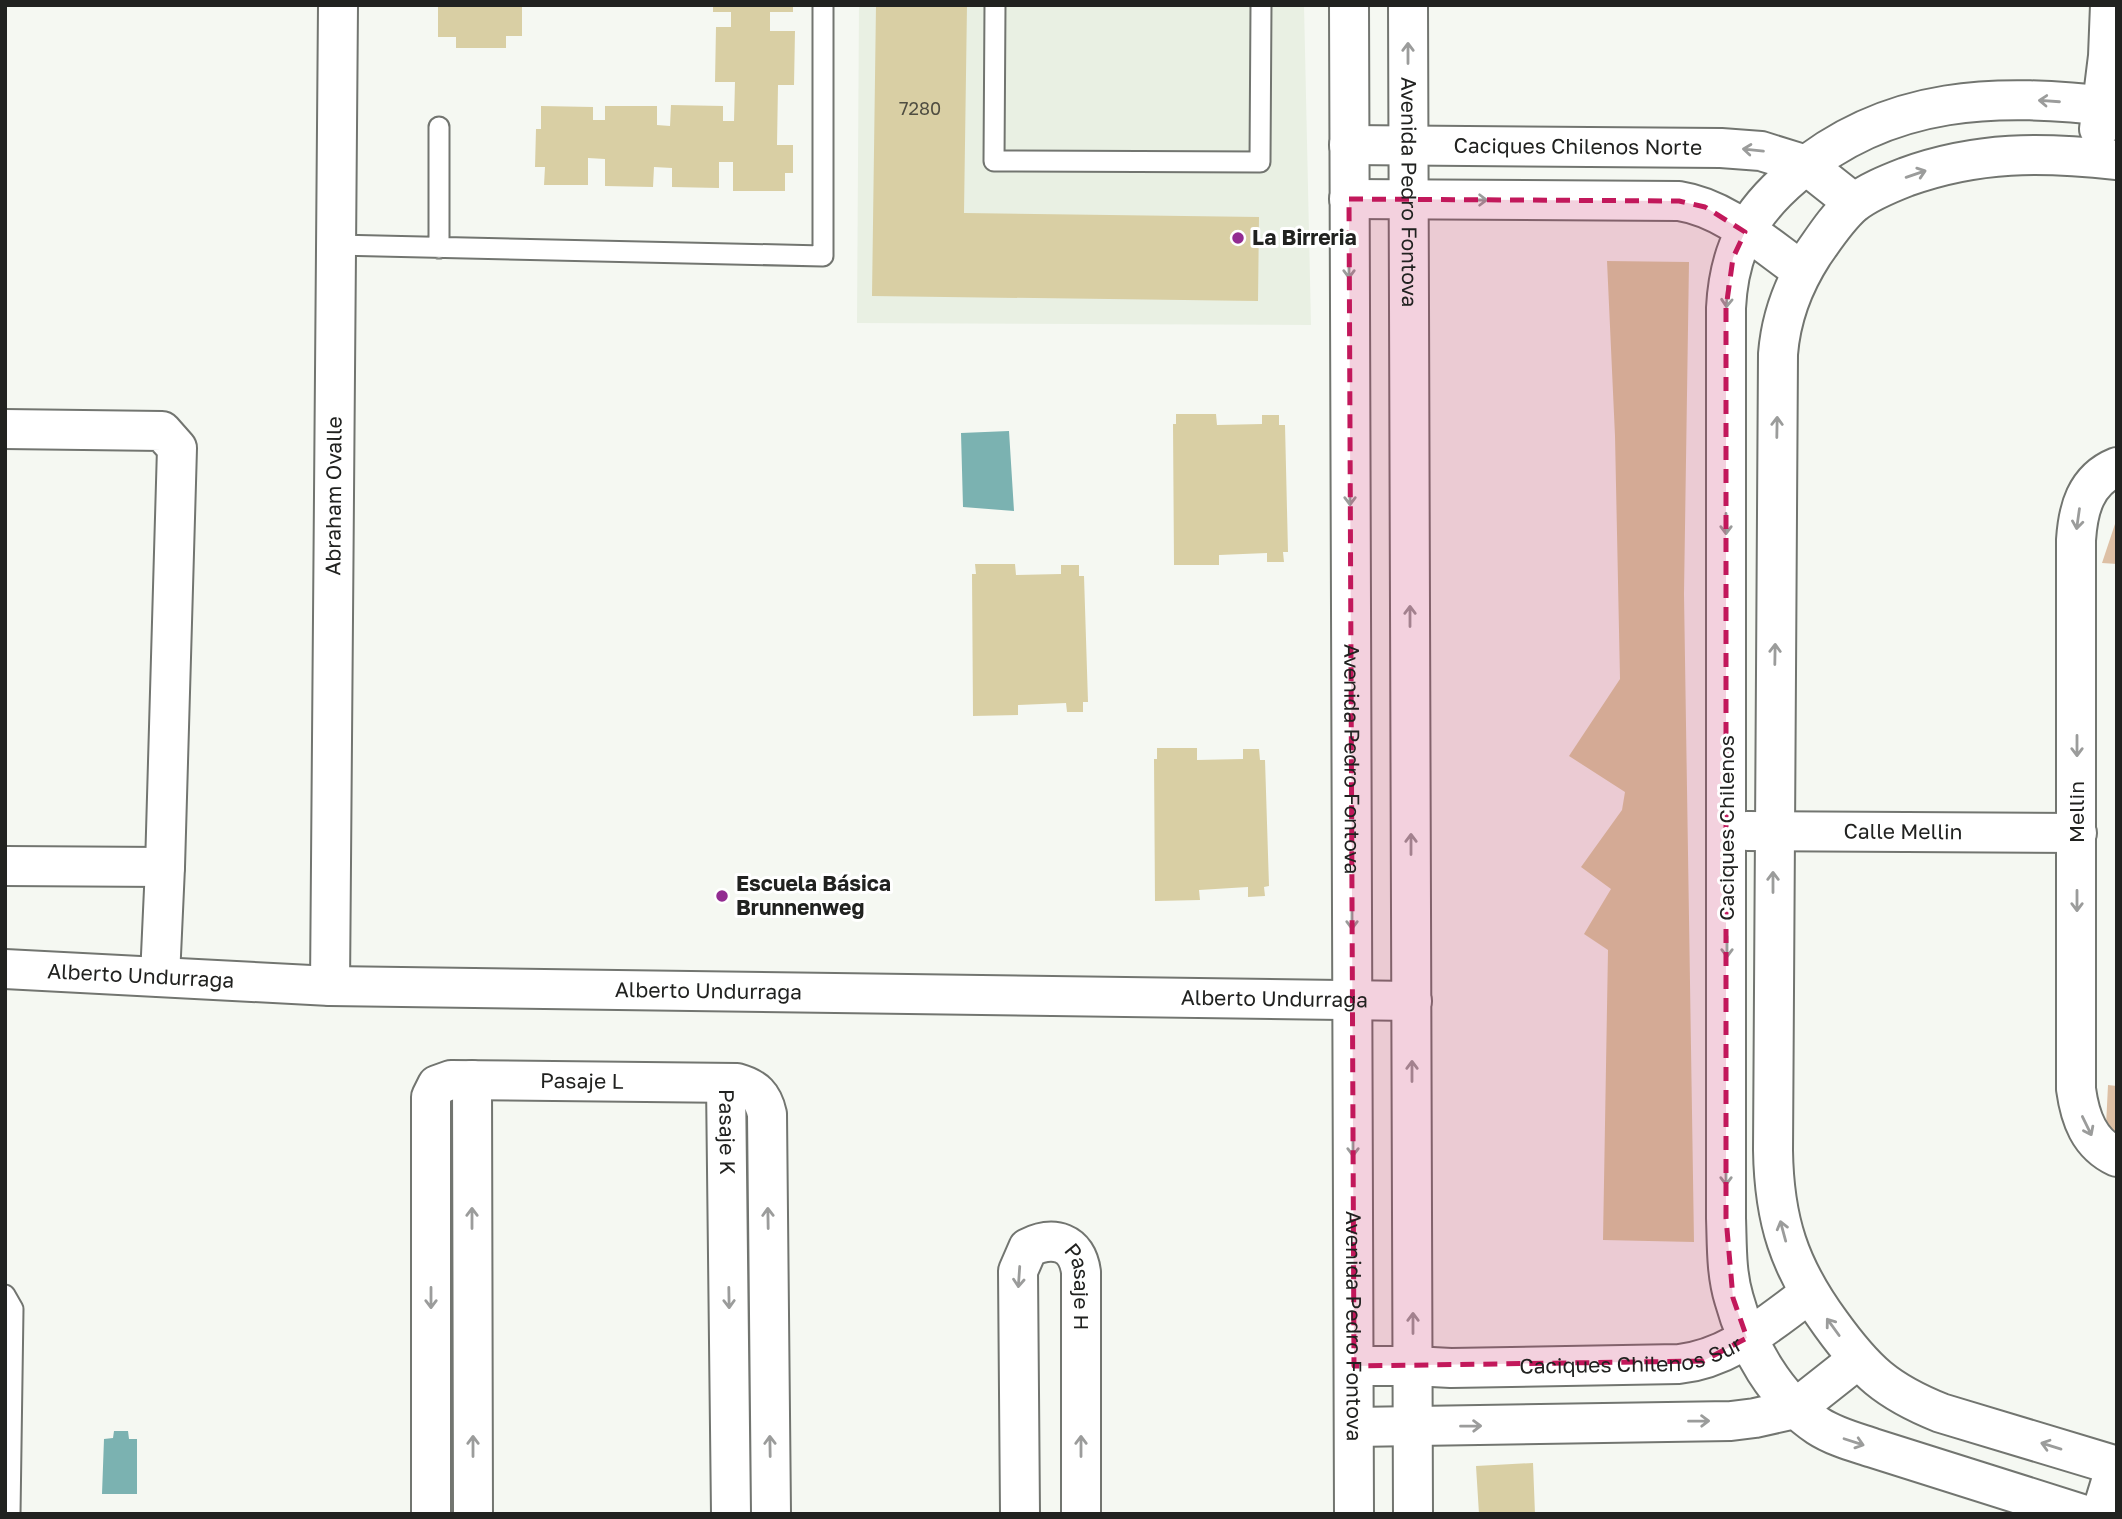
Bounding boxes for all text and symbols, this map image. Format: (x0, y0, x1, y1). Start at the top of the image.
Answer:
one-way arrow (1401, 42, 1415, 65)
street label: Avenida Pedro Fontova (1396, 77, 1423, 307)
one-way arrow (2037, 95, 2060, 108)
house number: 7280 (899, 97, 941, 119)
street label: Caciques Chilenos Norte (1454, 132, 1702, 160)
one-way arrow (1742, 144, 1765, 157)
one-way arrow (1904, 167, 1926, 179)
one-way arrow (1466, 193, 1489, 207)
place label: La Birreria (1252, 224, 1357, 250)
marker: La Birreria (1230, 230, 1246, 246)
one-way arrow (1342, 256, 1356, 279)
one-way arrow (1720, 285, 1733, 308)
street label: Abraham Ovalle (319, 416, 347, 576)
one-way arrow (1771, 416, 1784, 439)
one-way arrow (1343, 483, 1357, 506)
one-way arrow (2071, 507, 2084, 530)
one-way arrow (1719, 512, 1733, 535)
one-way arrow (1403, 605, 1417, 628)
one-way arrow (1768, 643, 1782, 666)
street label: Avenida Pedro Fontova (1339, 644, 1366, 874)
street label: Caciques Chilenos (1713, 735, 1739, 921)
one-way arrow (2070, 735, 2084, 758)
street label: Mellin (2063, 781, 2089, 843)
street label: Calle Mellin (1843, 818, 1963, 844)
one-way arrow (1404, 832, 1418, 855)
place label: Escuela Básica Brunnenweg (736, 870, 891, 920)
one-way arrow (1766, 871, 1780, 894)
marker: Escuela Básica Brunnenweg (714, 888, 730, 904)
one-way arrow (2070, 889, 2084, 912)
one-way arrow (1345, 907, 1359, 930)
one-way arrow (1720, 936, 1734, 959)
street label: Alberto Undurraga (47, 957, 235, 993)
street label: Alberto Undurraga (615, 976, 802, 1005)
street label: Alberto Undurraga (1181, 984, 1368, 1012)
one-way arrow (1405, 1060, 1419, 1083)
street label: Pasaje L (540, 1067, 624, 1094)
street label: Pasaje K (714, 1089, 741, 1175)
one-way arrow (2080, 1116, 2094, 1136)
one-way arrow (1346, 1134, 1360, 1157)
one-way arrow (1719, 1163, 1733, 1186)
one-way arrow (465, 1207, 479, 1230)
one-way arrow (761, 1207, 775, 1230)
street label: Avenida Pedro Fontova (1341, 1211, 1368, 1441)
one-way arrow (1776, 1220, 1789, 1243)
street label: Pasaje H (1059, 1237, 1095, 1331)
one-way arrow (1012, 1265, 1025, 1287)
one-way arrow (722, 1286, 736, 1309)
one-way arrow (424, 1287, 438, 1310)
one-way arrow (1406, 1312, 1420, 1335)
one-way arrow (1826, 1318, 1840, 1337)
street label: Caciques Chilenos Sur (1519, 1330, 1746, 1379)
one-way arrow (1687, 1414, 1710, 1428)
one-way arrow (1460, 1419, 1483, 1433)
one-way arrow (466, 1434, 480, 1457)
one-way arrow (764, 1434, 777, 1457)
one-way arrow (1074, 1434, 1088, 1457)
one-way arrow (1843, 1437, 1865, 1449)
one-way arrow (2041, 1439, 2063, 1452)

